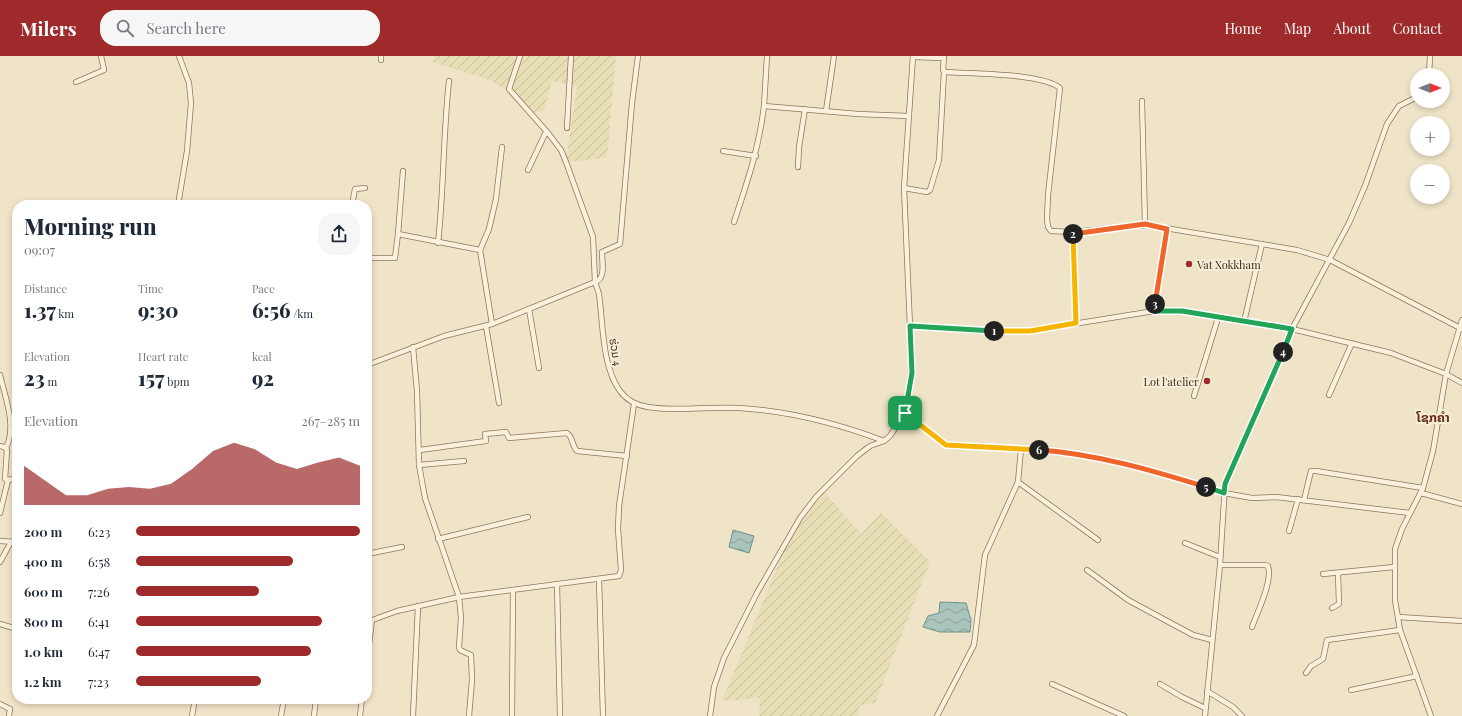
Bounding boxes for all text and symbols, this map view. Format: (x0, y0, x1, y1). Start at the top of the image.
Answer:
search box (100, 10, 380, 46)
text: Milers (20, 15, 76, 41)
icon: search (114, 17, 136, 39)
text: Search here (146, 18, 226, 38)
text: Home (1224, 19, 1262, 38)
text: Map (1284, 19, 1311, 38)
text: About (1333, 19, 1371, 38)
text: Contact (1393, 19, 1442, 38)
north arrow (1410, 68, 1450, 108)
map controls (1410, 68, 1450, 204)
button: + (1410, 116, 1450, 156)
button: − (1410, 164, 1450, 204)
text: Morning run (24, 211, 157, 241)
button: share (318, 213, 360, 255)
pin: 2 (1063, 224, 1083, 244)
text: 2 (1070, 226, 1076, 241)
text: 09:07 (24, 241, 55, 258)
place label: Vat Xokkham (1196, 257, 1261, 272)
marker: Vat Xokkham (1184, 259, 1194, 269)
text: Distance (24, 281, 67, 296)
text: Time (138, 281, 163, 296)
text: Pace (252, 281, 275, 296)
pin: 3 (1145, 294, 1165, 314)
text: 1.37 (24, 296, 56, 323)
text: 9:30 (138, 296, 179, 323)
text: 6:56 (252, 296, 290, 323)
text: 3 (1152, 296, 1158, 311)
text: km (56, 306, 74, 321)
text: /km (290, 306, 313, 321)
pin: 1 (984, 321, 1004, 341)
text: 1 (992, 323, 996, 338)
street label: ຮ່ວມ 4 (606, 337, 626, 368)
pin: 4 (1273, 342, 1293, 362)
text: 4 (1280, 344, 1286, 359)
text: Elevation (24, 349, 70, 364)
text: Heart rate (138, 349, 188, 364)
text: kcal (252, 349, 272, 364)
text: 23 (24, 364, 45, 391)
text: 157 (138, 364, 164, 391)
text: 92 (252, 364, 274, 391)
text: m (45, 374, 57, 389)
text: bpm (164, 374, 190, 389)
place label: Lot l'atelier (1143, 374, 1199, 389)
marker: Lot l'atelier (1202, 376, 1212, 386)
pin (888, 396, 922, 430)
icon: arrive (894, 402, 916, 424)
district label: ໂຊກຄຳ (1415, 408, 1450, 425)
text: Elevation (24, 412, 78, 429)
text: 267–285 m (302, 412, 360, 429)
pin: 6 (1029, 440, 1049, 460)
text: 6 (1036, 442, 1042, 457)
pin: 5 (1196, 477, 1216, 497)
text: 5 (1203, 479, 1209, 494)
text: 200 m (24, 523, 62, 540)
text: 6:23 (88, 523, 110, 540)
text: 400 m (24, 553, 62, 570)
text: 6:58 (88, 553, 110, 570)
text: 600 m (24, 583, 63, 600)
text: 7:26 (88, 583, 110, 600)
text: 800 m (24, 613, 63, 630)
text: 6:41 (88, 613, 109, 630)
text: 1.0 km (24, 643, 63, 660)
text: 6:47 (88, 643, 110, 660)
text: 1.2 km (24, 673, 61, 690)
text: 7:23 (88, 673, 109, 690)

